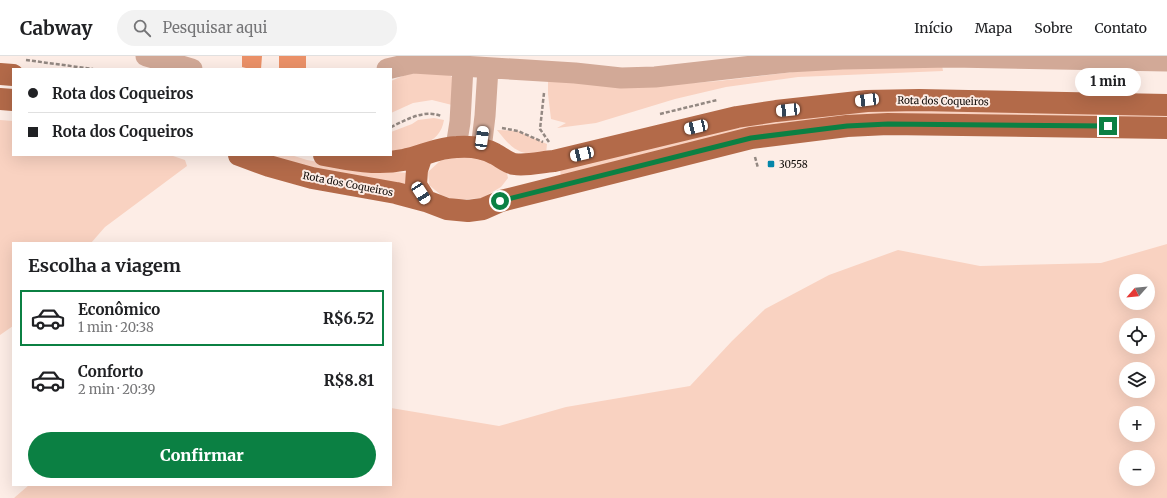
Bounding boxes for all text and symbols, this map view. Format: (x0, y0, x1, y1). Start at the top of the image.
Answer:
search box (117, 10, 397, 46)
text: Cabway (20, 16, 93, 40)
icon: search (131, 17, 153, 39)
text: Pesquisar aqui (163, 18, 267, 37)
text: Início (914, 19, 953, 37)
text: Mapa (975, 19, 1012, 37)
text: Sobre (1034, 19, 1073, 37)
text: Contato (1095, 19, 1147, 37)
callout: 1 min (1075, 68, 1141, 96)
text: 1 min (1090, 73, 1126, 90)
text: Rota dos Coqueiros (52, 84, 193, 103)
car (854, 93, 880, 107)
street label: Rota dos Coqueiros (897, 94, 989, 108)
car (775, 103, 801, 117)
route end (1099, 117, 1117, 135)
car (683, 118, 709, 136)
text: Rota dos Coqueiros (52, 122, 193, 141)
car (474, 125, 490, 151)
car (569, 145, 595, 163)
place label: 30558 (779, 158, 808, 171)
marker: 30558 (766, 159, 776, 169)
street label: Rota dos Coqueiros (302, 169, 394, 199)
car (409, 180, 433, 206)
route start (491, 192, 509, 210)
text: Escolha a viagem (28, 254, 181, 277)
north arrow (1119, 274, 1155, 310)
map controls (1119, 274, 1155, 486)
icon: car (30, 300, 66, 336)
text: Econômico (78, 300, 160, 319)
text: R$6.52 (323, 309, 374, 328)
button: locate (1119, 318, 1155, 354)
text: 1 min · 20:38 (78, 319, 154, 336)
icon: car (30, 362, 66, 398)
text: Conforto (78, 362, 143, 381)
button: layers (1119, 362, 1155, 398)
text: R$8.81 (324, 371, 374, 390)
text: 2 min · 20:39 (78, 381, 155, 398)
button: + (1119, 406, 1155, 442)
button: Confirmar (28, 432, 376, 478)
button: − (1119, 450, 1155, 486)

